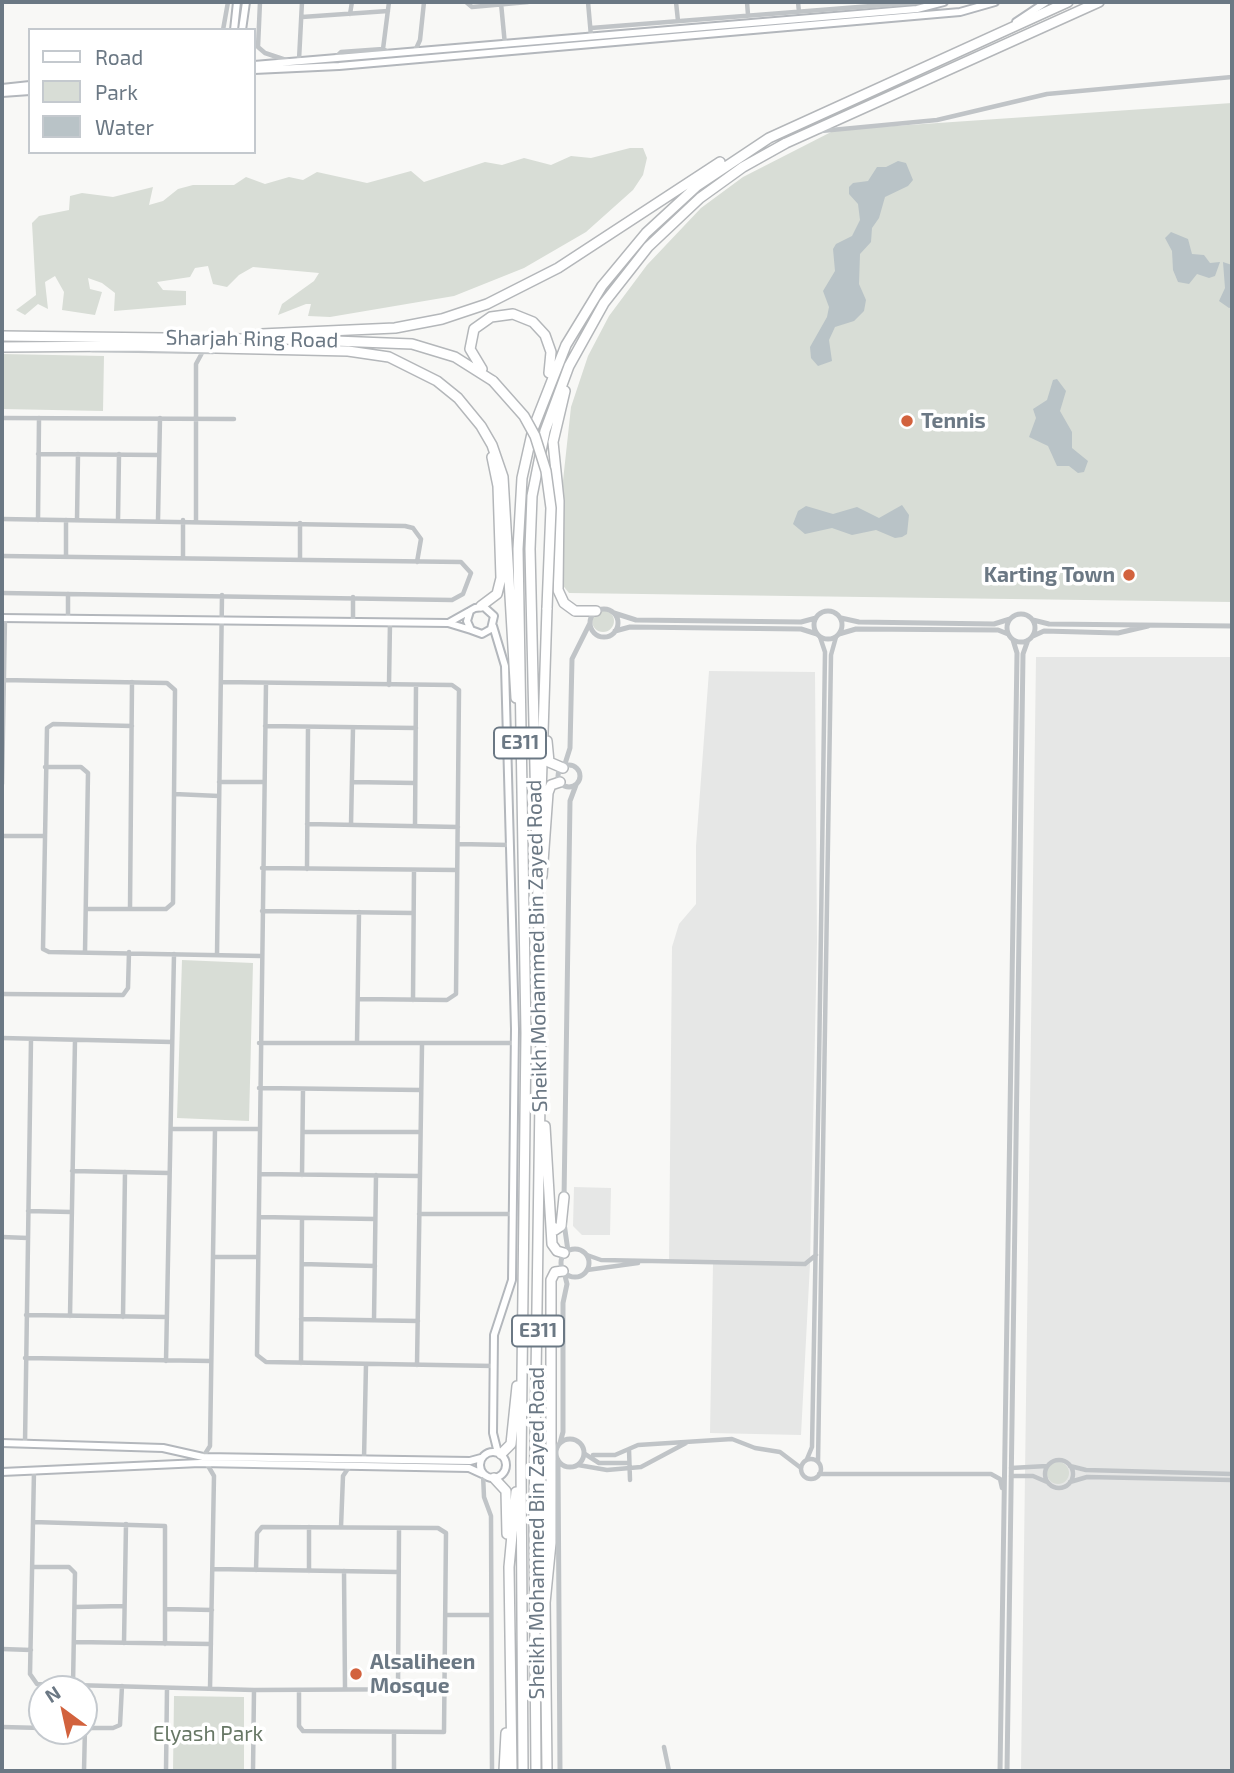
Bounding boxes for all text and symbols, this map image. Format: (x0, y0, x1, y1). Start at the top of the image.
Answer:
legend (28, 28, 256, 154)
text: Road (95, 44, 143, 69)
text: Park (95, 79, 138, 104)
text: Water (95, 114, 154, 139)
street label: Sharjah Ring Road (165, 325, 339, 353)
place label: Tennis (921, 408, 986, 434)
marker: Tennis (899, 413, 915, 429)
place label: Karting Town (984, 562, 1115, 588)
marker: Karting Town (1121, 567, 1137, 583)
road number: E311 (494, 728, 546, 758)
street label: Sheikh Mohammed Bin Zayed Road (521, 779, 553, 1113)
road number: E311 (512, 1316, 564, 1346)
street label: Sheikh Mohammed Bin Zayed Road (524, 1367, 550, 1699)
place label: Alsaliheen Mosque (370, 1649, 475, 1699)
marker: Alsaliheen Mosque (348, 1666, 364, 1682)
north arrow (28, 1675, 98, 1745)
text: N (40, 1680, 64, 1707)
park label: Elyash Park (153, 1721, 263, 1747)

